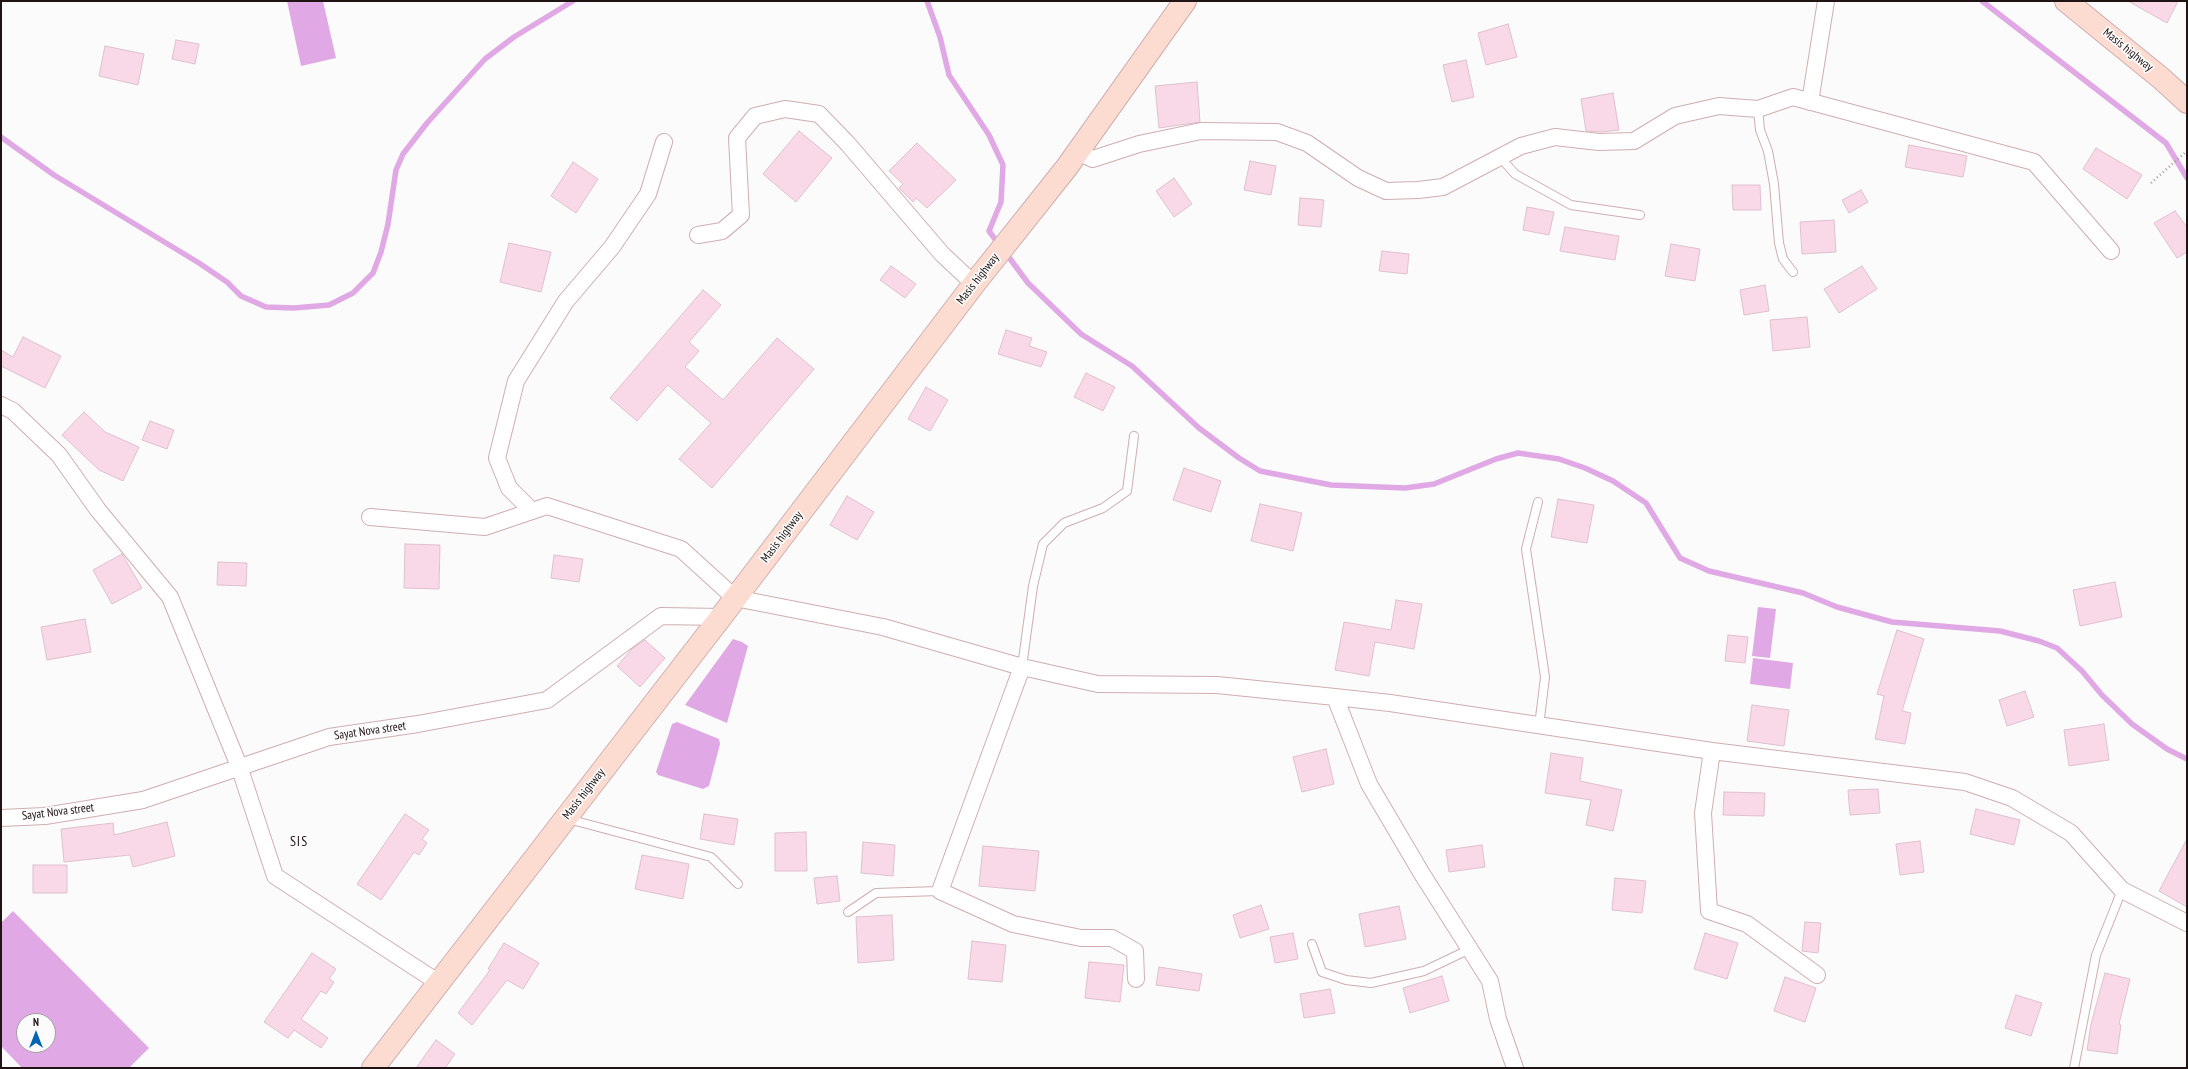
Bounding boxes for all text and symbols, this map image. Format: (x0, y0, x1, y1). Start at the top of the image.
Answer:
street label: Masis highway (2100, 25, 2156, 75)
street label: Masis highway (954, 251, 1002, 307)
street label: Masis highway (758, 509, 806, 565)
street label: Sayat Nova street (333, 719, 407, 743)
street label: Masis highway (560, 766, 608, 822)
street label: Sayat Nova street (21, 800, 95, 824)
district label: SIS (290, 834, 308, 850)
north arrow (16, 1013, 56, 1053)
text: N (33, 1015, 39, 1029)

